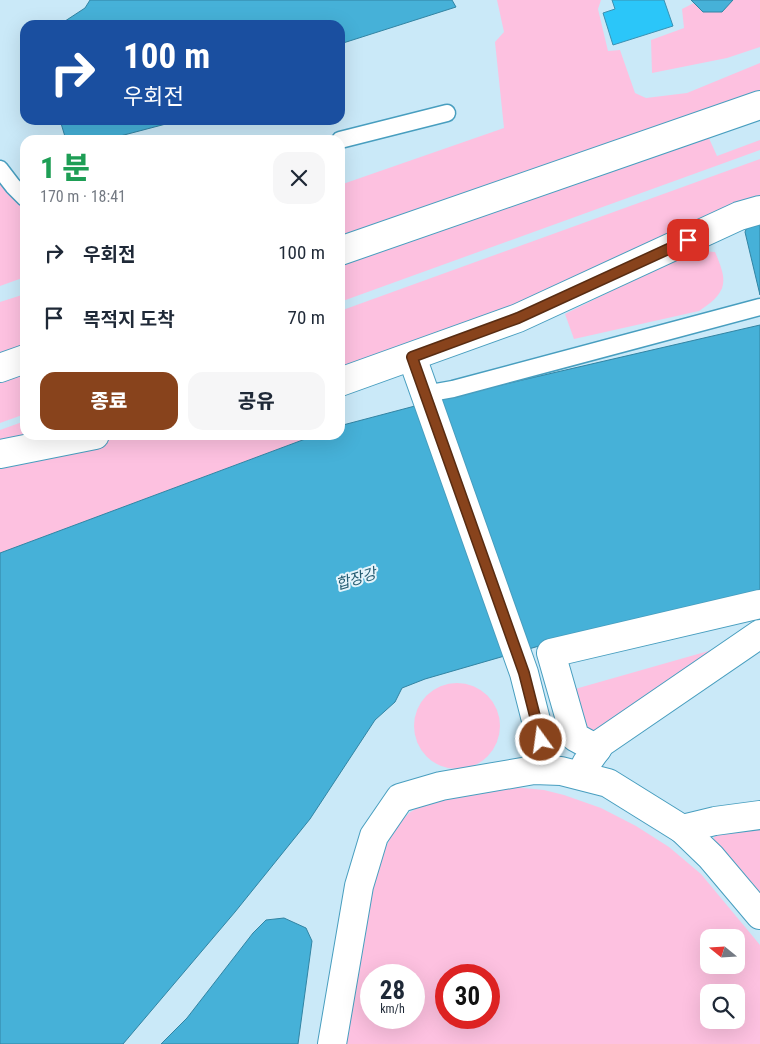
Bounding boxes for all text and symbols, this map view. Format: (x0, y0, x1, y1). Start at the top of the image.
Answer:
text: 100 m (123, 36, 210, 77)
icon: right (40, 40, 105, 105)
text: 우회전 (123, 84, 184, 109)
text: 1 분 (40, 150, 90, 185)
button: close (273, 152, 325, 204)
text: 170 m · 18:41 (40, 187, 126, 206)
pin (667, 219, 709, 261)
icon: arrive (674, 226, 702, 254)
icon: right (40, 239, 68, 267)
text: 100 m (278, 241, 325, 264)
text: 우회전 (83, 243, 135, 266)
icon: arrive (40, 304, 68, 332)
text: 70 m (288, 306, 325, 329)
text: 목적지 도착 (83, 308, 175, 331)
button: 종료 (40, 372, 178, 430)
button: 공유 (188, 372, 325, 430)
water label: 합장강 (334, 564, 381, 594)
position arrow (514, 713, 566, 765)
north arrow (700, 929, 745, 974)
map controls (700, 929, 745, 1029)
speed limit sign: 30 (435, 964, 500, 1029)
text: 28 (380, 976, 405, 1005)
button: search (700, 984, 745, 1029)
text: km/h (380, 1002, 405, 1016)

